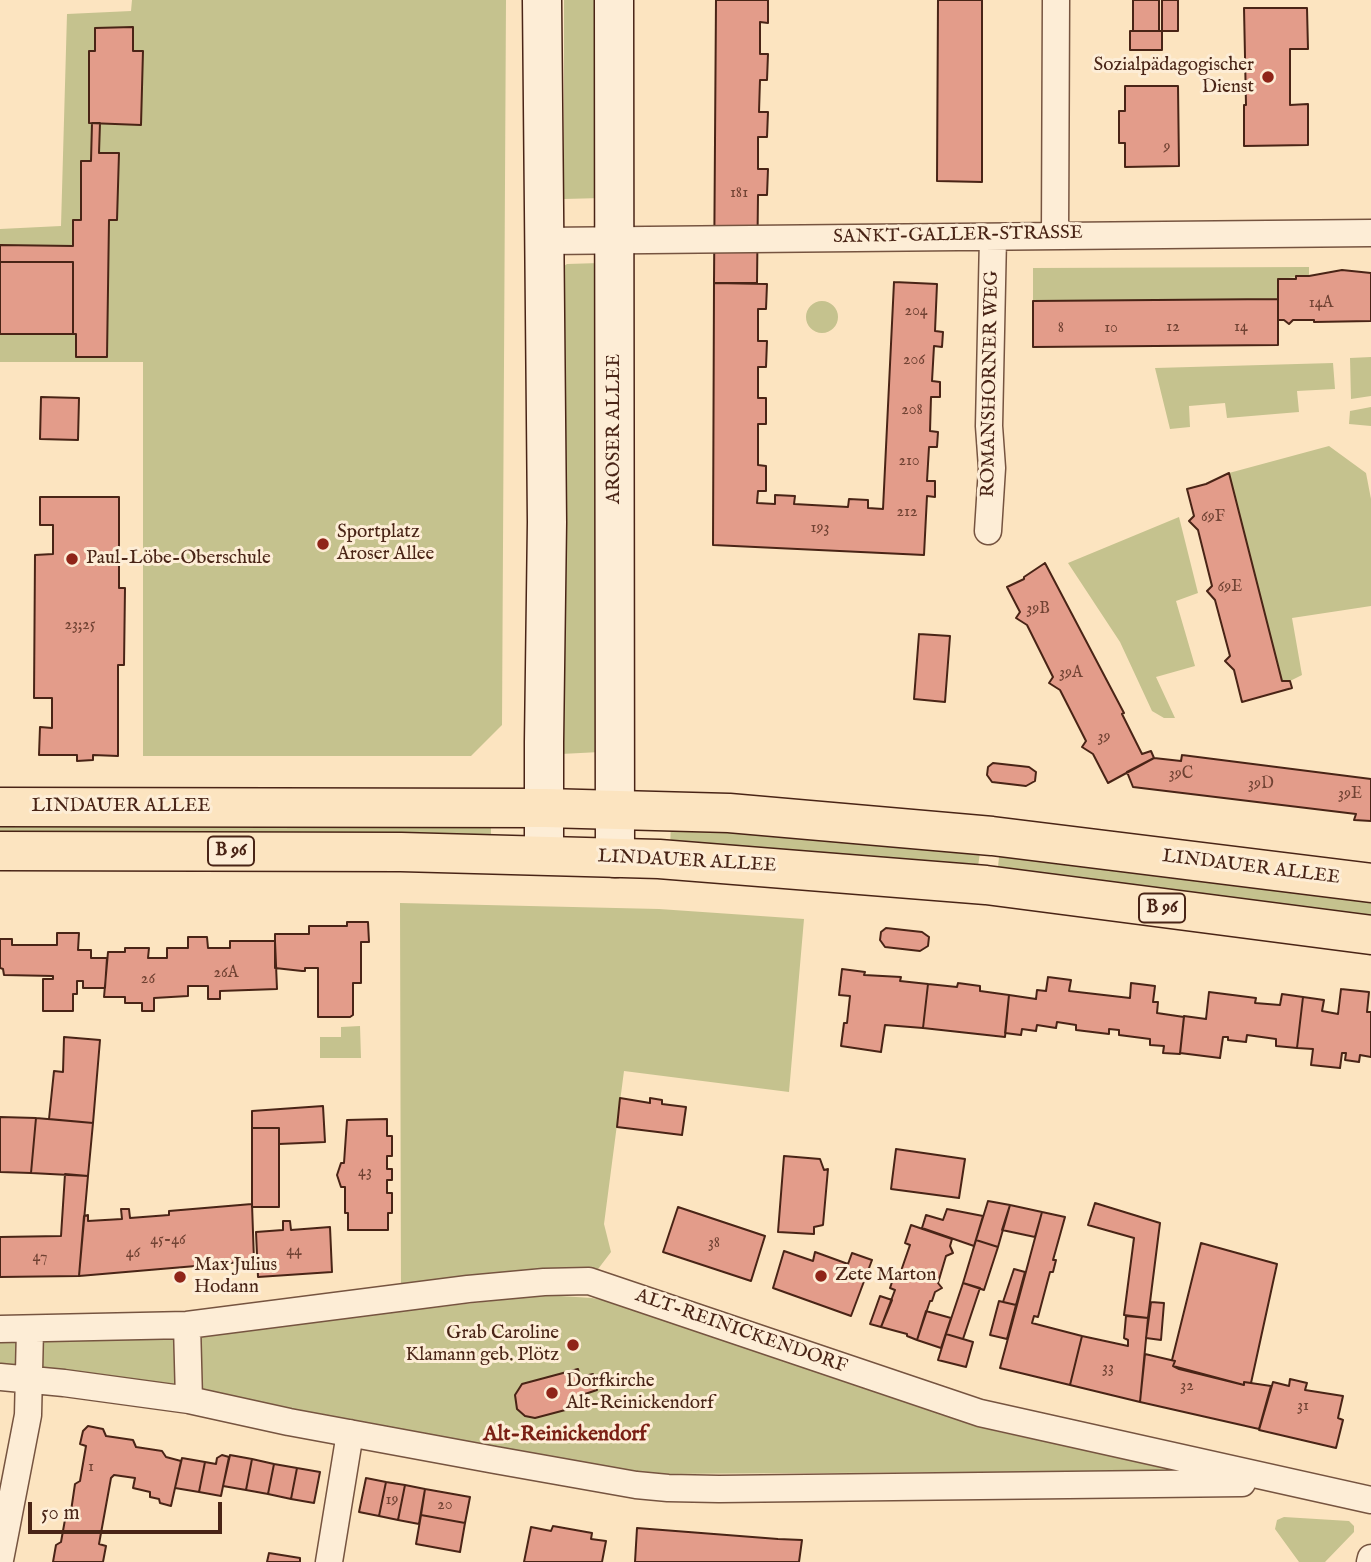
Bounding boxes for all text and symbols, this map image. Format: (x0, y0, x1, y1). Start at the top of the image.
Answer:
place label: Sozialpädagogischer Dienst (1093, 55, 1254, 99)
marker: Sozialpädagogischer Dienst (1260, 69, 1276, 85)
house number: 9 (1164, 138, 1170, 158)
house number: 181 (730, 184, 748, 204)
street label: SANKT-GALLER-STRASSE (833, 222, 1083, 250)
street label: ROMANSHORNER WEG (978, 270, 1004, 498)
house number: 14A (1309, 294, 1333, 314)
house number: 204 (904, 302, 928, 322)
house number: 12 (1166, 318, 1180, 338)
house number: 14 (1234, 318, 1248, 338)
house number: 8 (1058, 319, 1064, 339)
house number: 10 (1104, 319, 1118, 339)
house number: 206 (903, 351, 925, 371)
street label: AROSER ALLEE (604, 354, 626, 504)
house number: 208 (901, 401, 923, 421)
house number: 210 (898, 452, 920, 472)
house number: 212 (897, 503, 917, 523)
house number: 69F (1201, 508, 1225, 528)
house number: 193 (811, 519, 829, 539)
place label: Sportplatz Aroser Allee (337, 522, 434, 566)
marker: Sportplatz Aroser Allee (315, 536, 331, 552)
place label: Paul-Löbe-Oberschule (86, 548, 271, 570)
marker: Paul-Löbe-Oberschule (64, 551, 80, 567)
house number: 69E (1218, 578, 1242, 598)
house number: 39B (1026, 600, 1050, 620)
house number: 23;25 (64, 616, 96, 636)
house number: 39A (1059, 664, 1083, 684)
house number: 39 (1098, 728, 1110, 748)
house number: 39C (1169, 765, 1193, 785)
house number: 39D (1248, 775, 1274, 795)
house number: 39E (1338, 785, 1362, 805)
street label: LINDAUER ALLEE (31, 796, 211, 818)
road number: B 96 (208, 836, 254, 866)
street label: LINDAUER ALLEE (597, 846, 777, 878)
street label: LINDAUER ALLEE (1161, 846, 1341, 890)
road number: B 96 (1139, 894, 1185, 923)
house number: 26A (213, 964, 239, 984)
house number: 26 (141, 970, 155, 990)
house number: 43 (358, 1163, 372, 1183)
house number: 45-46 (150, 1231, 186, 1251)
house number: 38 (708, 1234, 720, 1254)
house number: 44 (286, 1242, 302, 1262)
house number: 46 (126, 1244, 140, 1264)
house number: 47 (33, 1248, 47, 1268)
place label: Max Julius Hodann (194, 1255, 277, 1299)
place label: Zete Marton (835, 1265, 936, 1287)
marker: Zete Marton (813, 1268, 829, 1284)
marker: Max Julius Hodann (172, 1269, 188, 1285)
street label: ALT-REINICKENDORF (632, 1285, 850, 1379)
place label: Grab Caroline Klamann geb. Plötz (406, 1323, 559, 1367)
marker: Grab Caroline Klamann geb. Plötz (565, 1337, 581, 1353)
house number: 33 (1102, 1359, 1114, 1379)
place label: Dorfkirche Alt-Reinickendorf (566, 1371, 714, 1415)
house number: 32 (1180, 1377, 1194, 1397)
marker: Dorfkirche Alt-Reinickendorf (544, 1385, 560, 1401)
house number: 31 (1297, 1397, 1309, 1417)
district label: Alt-Reinickendorf (483, 1423, 647, 1449)
house number: 1 (88, 1458, 94, 1478)
scale bar (32, 1488, 226, 1532)
house number: 19 (386, 1491, 398, 1511)
house number: 20 (437, 1496, 453, 1516)
text: 50 m (41, 1500, 80, 1527)

